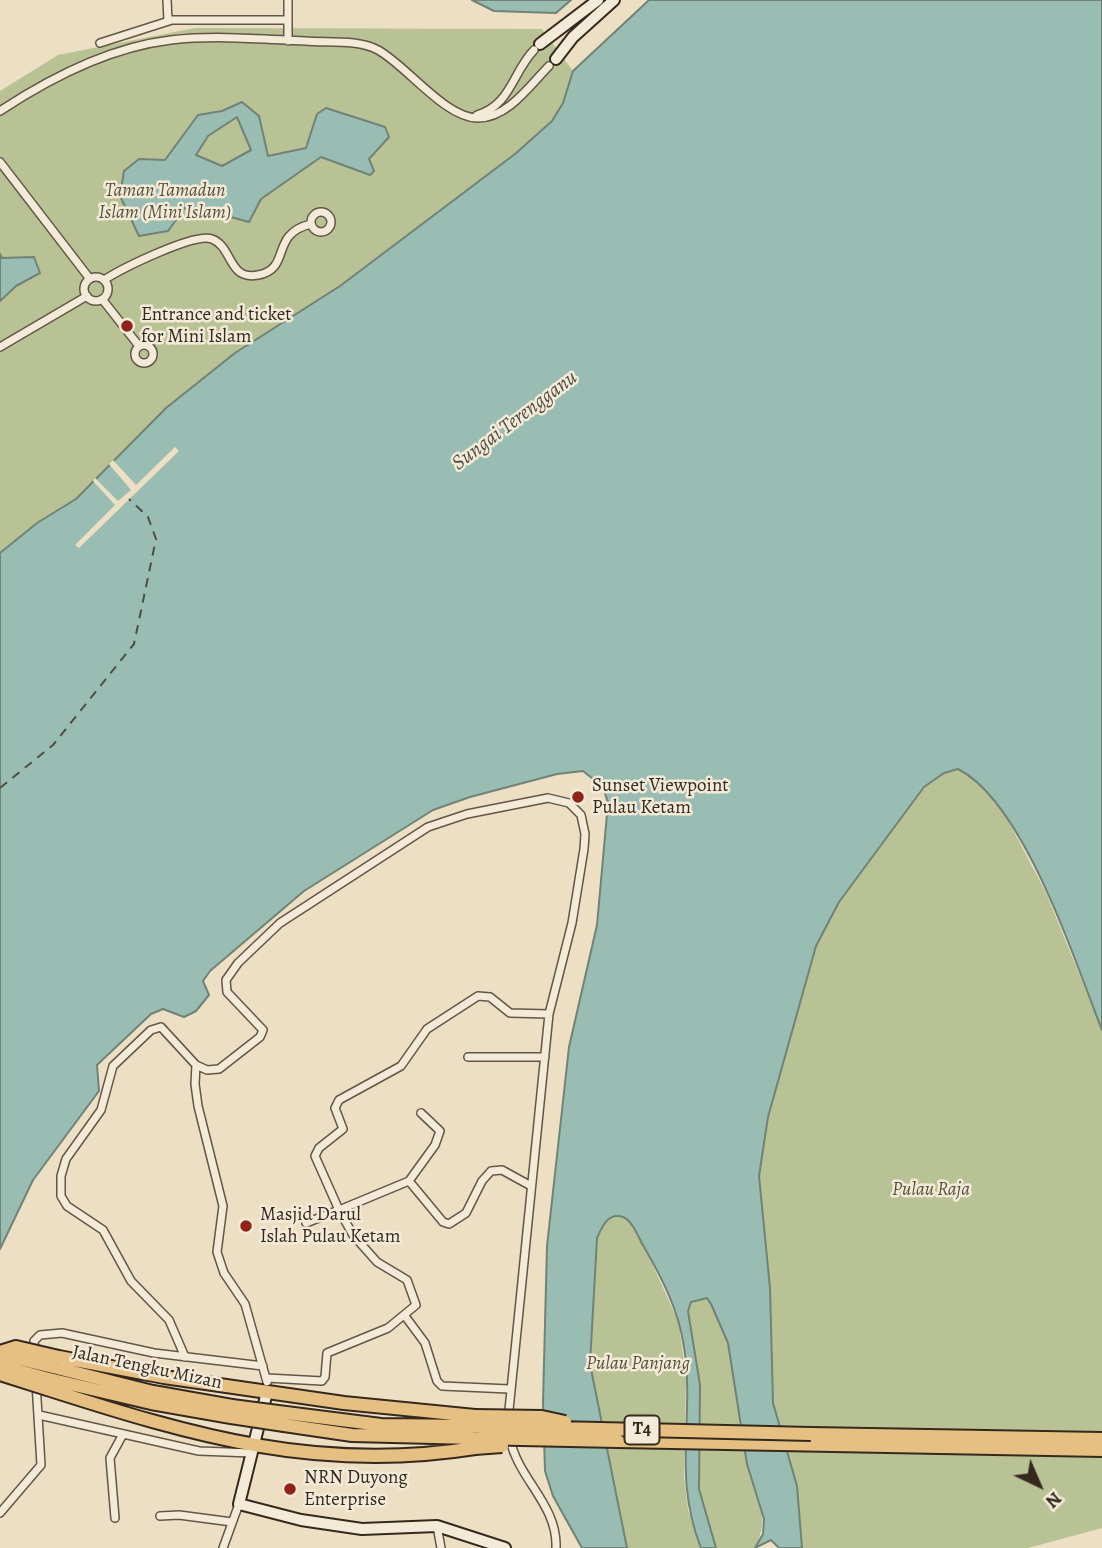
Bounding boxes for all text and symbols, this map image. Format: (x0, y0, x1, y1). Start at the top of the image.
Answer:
park label: Taman Tamadun Islam (Mini Islam) (99, 180, 231, 224)
place label: Entrance and ticket for Mini Islam (141, 304, 291, 348)
marker: Entrance and ticket for Mini Islam (119, 318, 135, 334)
water label: Sungai Terengganu (447, 366, 583, 476)
place label: Sunset Viewpoint Pulau Ketam (592, 775, 729, 819)
marker: Sunset Viewpoint Pulau Ketam (570, 789, 586, 805)
park label: Pulau Raja (892, 1179, 970, 1201)
place label: Masjid Darul Islah Pulau Ketam (260, 1204, 401, 1248)
marker: Masjid Darul Islah Pulau Ketam (238, 1218, 254, 1234)
street label: Jalan Tengku Mizan (70, 1341, 224, 1395)
park label: Pulau Panjang (586, 1353, 690, 1375)
road number: T4 (624, 1415, 660, 1444)
north arrow (1004, 1450, 1074, 1520)
place label: NRN Duyong Enterprise (304, 1467, 408, 1511)
marker: NRN Duyong Enterprise (282, 1481, 298, 1497)
text: N (1040, 1486, 1068, 1514)

